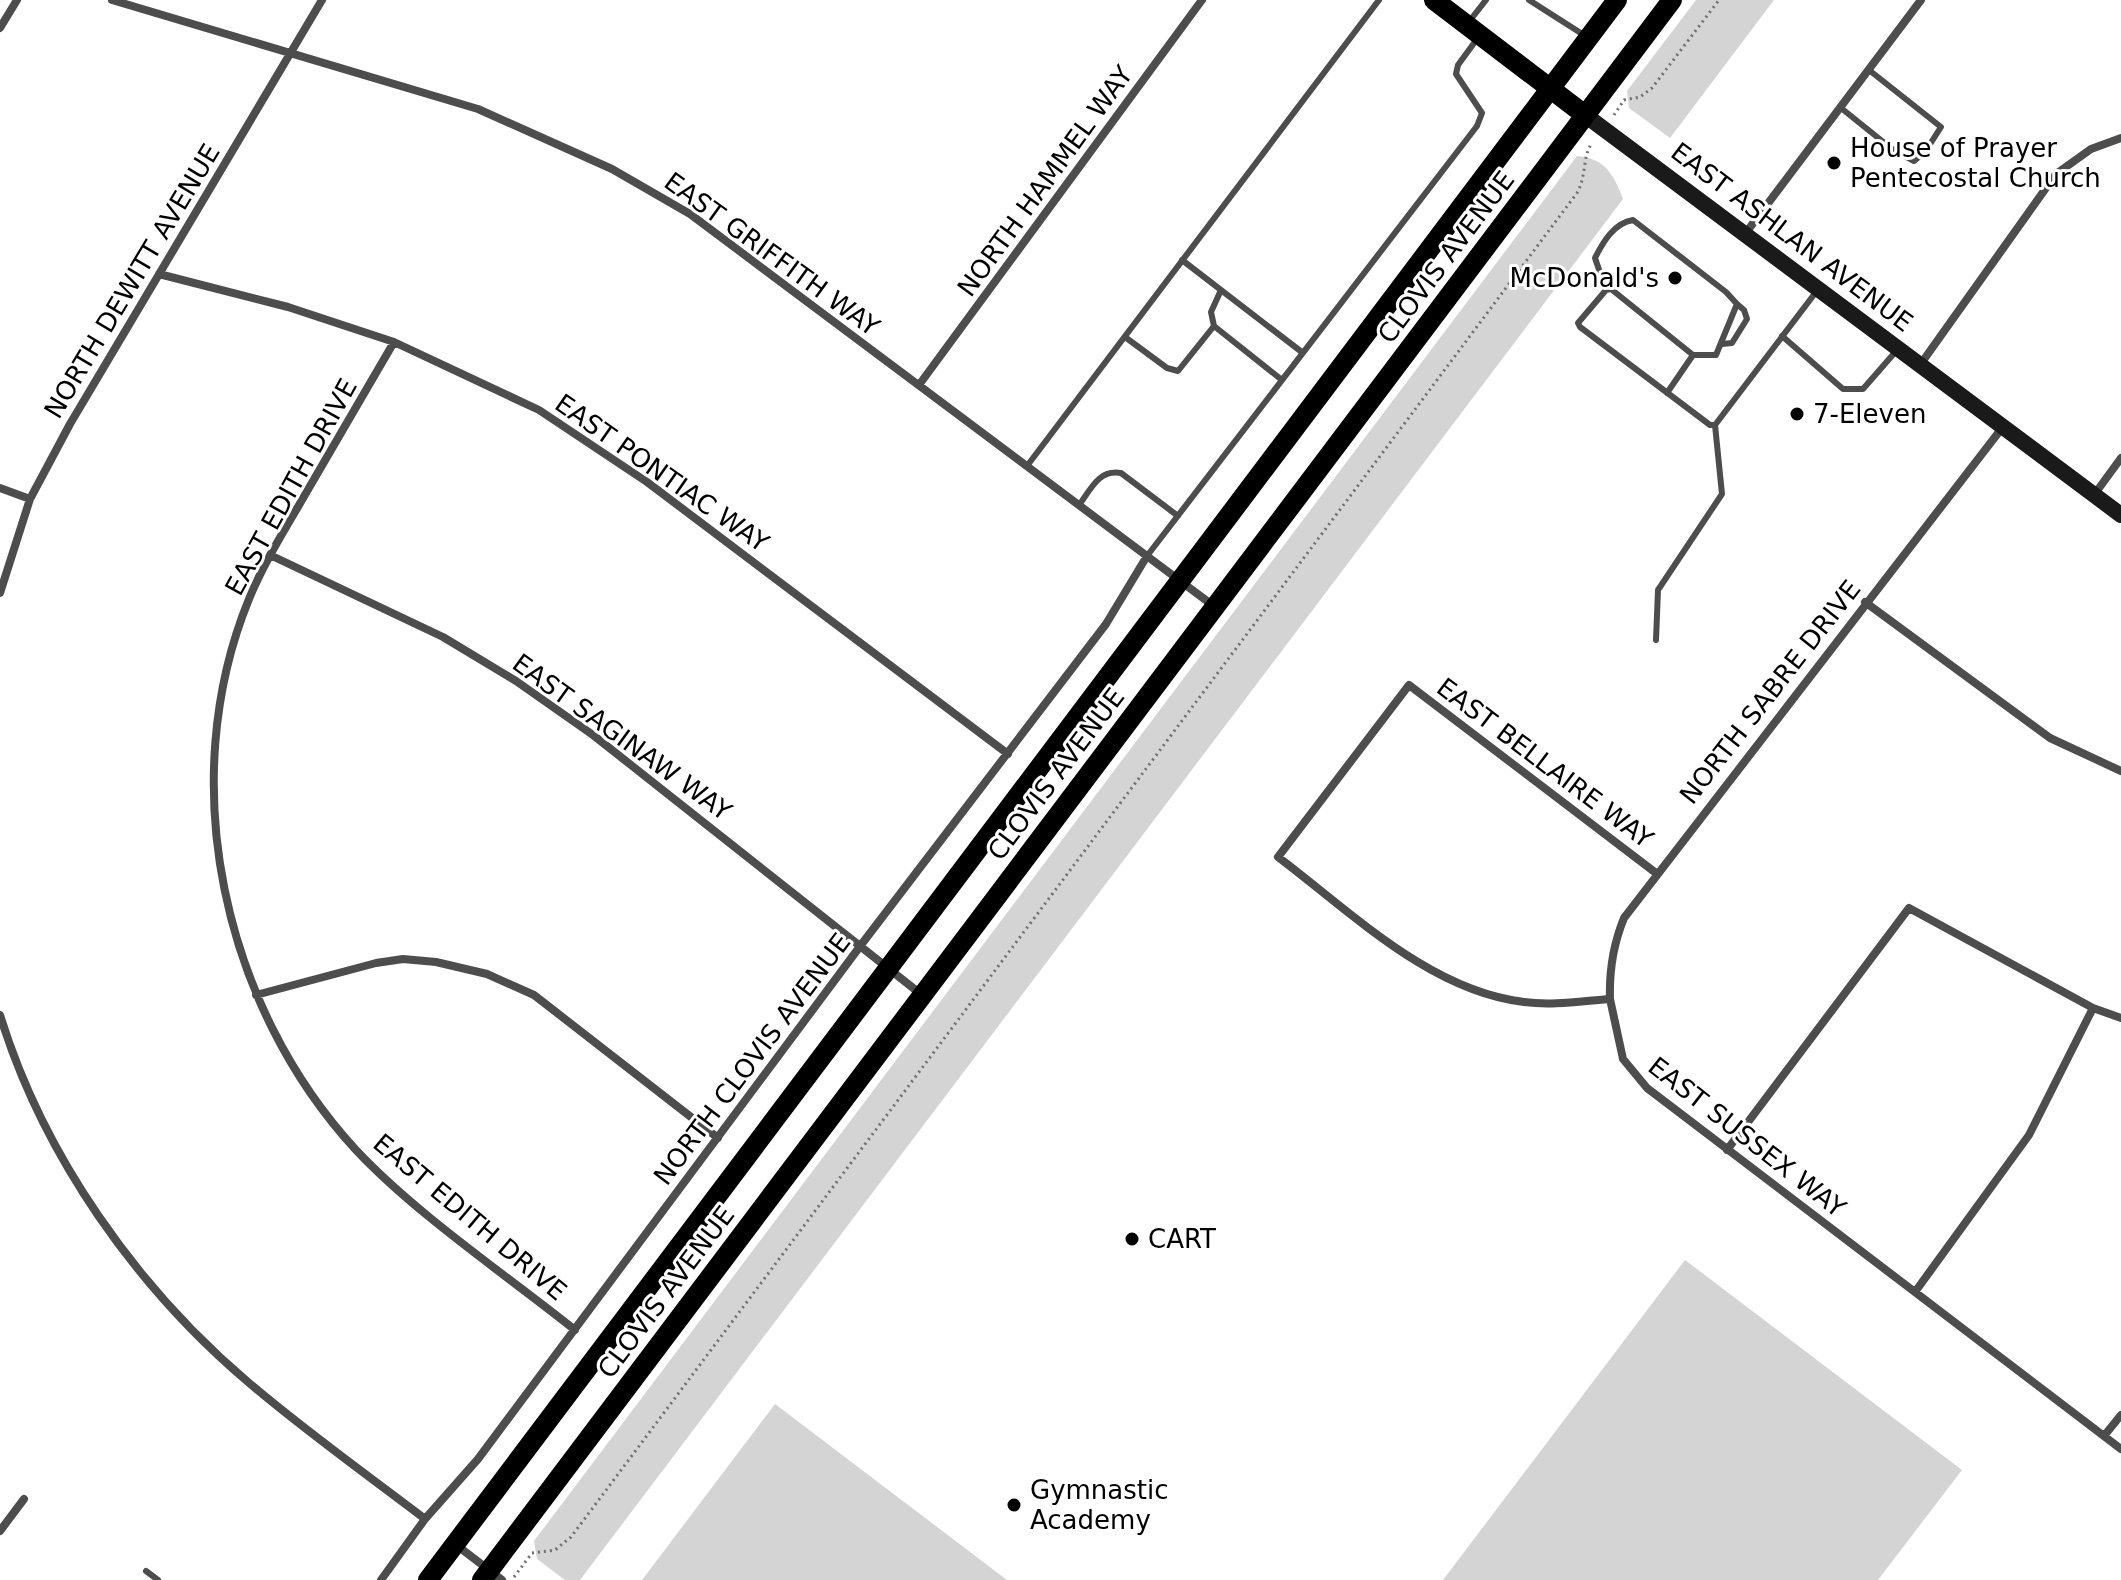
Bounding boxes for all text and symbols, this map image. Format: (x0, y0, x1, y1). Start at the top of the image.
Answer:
street label: NORTH HAMMEL WAY (951, 60, 1139, 302)
place label: House of Prayer Pentecostal Church (1850, 133, 2101, 193)
street label: EAST ASHLAN AVENUE (1665, 136, 1919, 338)
street label: NORTH DEWITT AVENUE (38, 139, 226, 423)
marker: House of Prayer Pentecostal Church (1825, 154, 1843, 172)
street label: CLOVIS AVENUE (1372, 165, 1520, 349)
street label: EAST GRIFFITH WAY (659, 166, 885, 342)
place label: McDonald's (1510, 263, 1659, 293)
marker: McDonald's (1666, 269, 1684, 287)
street label: EAST EDITH DRIVE (219, 374, 363, 600)
street label: EAST PONTIAC WAY (549, 388, 775, 558)
place label: 7-Eleven (1813, 399, 1926, 429)
marker: 7-Eleven (1788, 405, 1806, 423)
street label: NORTH SABRE DRIVE (1673, 574, 1867, 810)
street label: EAST SAGINAW WAY (507, 648, 737, 826)
street label: EAST BELLAIRE WAY (1431, 672, 1659, 854)
street label: CLOVIS AVENUE (982, 682, 1130, 866)
street label: NORTH CLOVIS AVENUE (648, 927, 856, 1191)
street label: EAST SUSSEX WAY (1642, 1051, 1852, 1223)
street label: EAST EDITH DRIVE (367, 1128, 573, 1306)
street label: CLOVIS AVENUE (592, 1200, 740, 1384)
place label: CART (1148, 1224, 1216, 1254)
marker: CART (1123, 1230, 1141, 1248)
place label: Gymnastic Academy (1030, 1475, 1169, 1535)
marker: Gymnastic Academy (1005, 1496, 1023, 1514)

